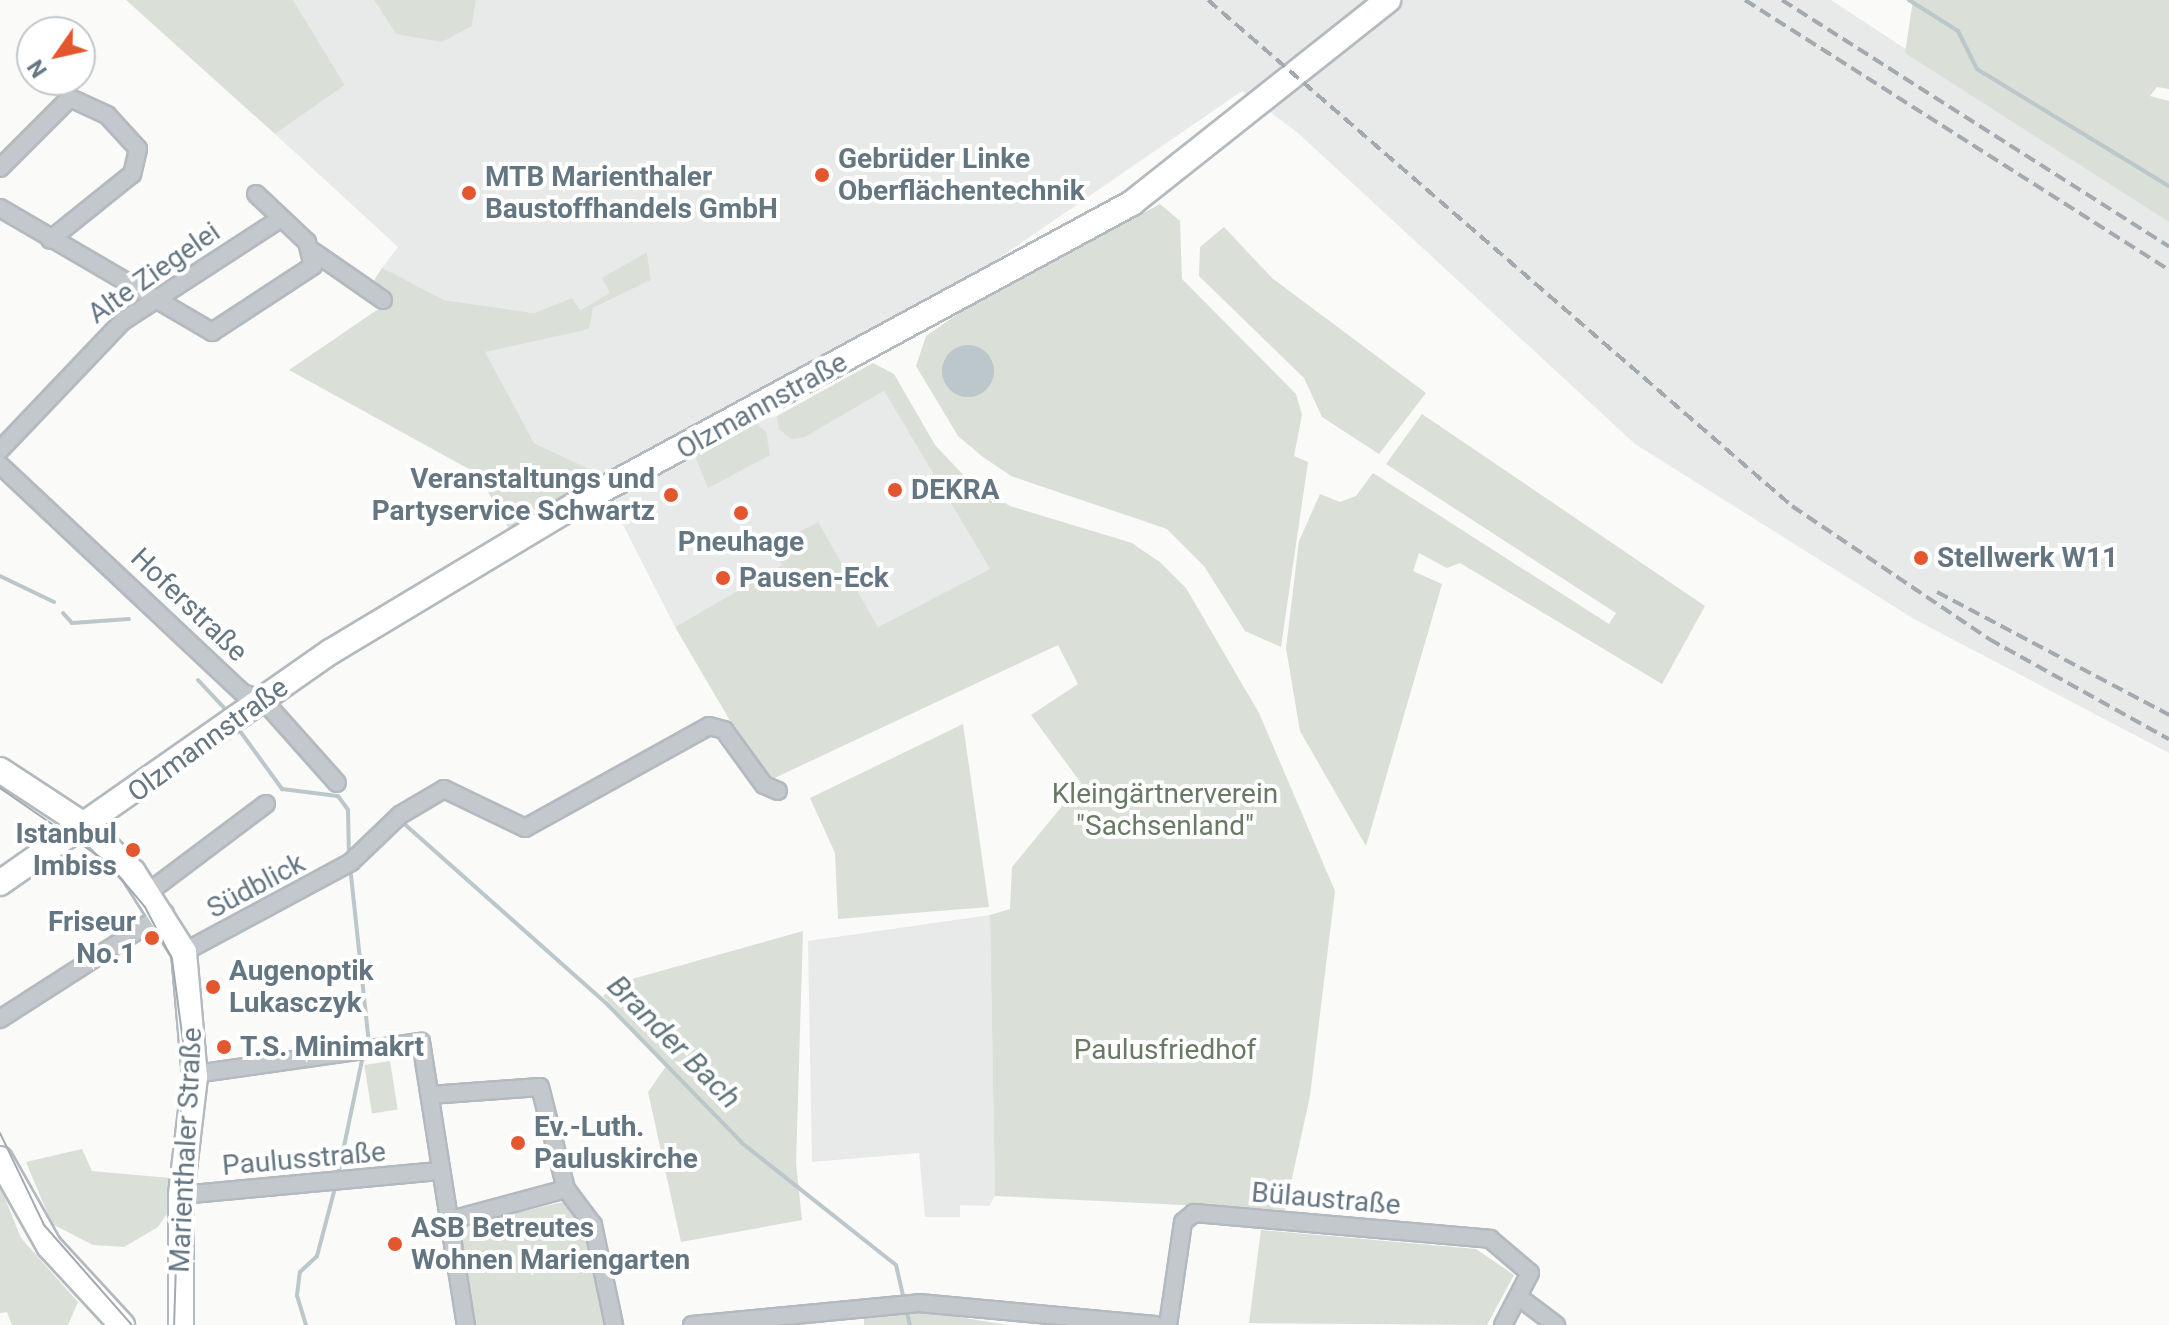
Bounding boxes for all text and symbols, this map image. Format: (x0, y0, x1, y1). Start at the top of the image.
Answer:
north arrow (16, 16, 96, 96)
text: N (23, 55, 52, 82)
place label: Gebrüder Linke Oberflächentechnik (838, 142, 1085, 208)
place label: MTB Marienthaler Baustoffhandels GmbH (485, 160, 778, 226)
marker: Gebrüder Linke Oberflächentechnik (813, 166, 831, 184)
marker: MTB Marienthaler Baustoffhandels GmbH (460, 184, 478, 202)
street label: Alte Ziegelei (81, 215, 227, 331)
street label: Olzmannstraße (671, 345, 853, 467)
place label: Veranstaltungs und Partyservice Schwartz (372, 462, 655, 528)
place label: DEKRA (911, 473, 999, 507)
marker: DEKRA (886, 481, 904, 499)
marker: Veranstaltungs und Partyservice Schwartz (662, 486, 680, 504)
marker: Pneuhage (732, 504, 750, 522)
place label: Pneuhage (678, 525, 804, 559)
street label: Hoferstraße (124, 541, 254, 669)
place label: Stellwerk W11 (1937, 541, 2118, 575)
marker: Stellwerk W11 (1912, 549, 1930, 567)
place label: Pausen-Eck (739, 561, 889, 595)
marker: Pausen-Eck (714, 569, 732, 587)
street label: Olzmannstraße (121, 671, 295, 809)
park label: Kleingärtnerverein "Sachsenland" (1052, 777, 1278, 843)
place label: Istanbul Imbiss (15, 817, 117, 883)
marker: Istanbul Imbiss (124, 841, 142, 859)
street label: Südblick (201, 846, 311, 926)
place label: Friseur No.1 (48, 905, 136, 971)
marker: Friseur No.1 (143, 929, 161, 947)
place label: Augenoptik Lukasczyk (229, 954, 374, 1020)
water label: Brander Bach (600, 968, 748, 1116)
marker: Augenoptik Lukasczyk (204, 978, 222, 996)
street label: Marienthaler Straße (163, 1026, 209, 1274)
place label: T.S. Minimakrt (240, 1030, 424, 1064)
park label: Paulusfriedhof (1074, 1033, 1256, 1067)
marker: T.S. Minimakrt (215, 1038, 233, 1056)
place label: Ev.-Luth. Pauluskirche (534, 1110, 698, 1176)
marker: Ev.-Luth. Pauluskirche (509, 1134, 527, 1152)
street label: Paulusstraße (221, 1135, 387, 1183)
street label: Bülaustraße (1250, 1176, 1402, 1222)
place label: ASB Betreutes Wohnen Mariengarten (411, 1211, 690, 1277)
marker: ASB Betreutes Wohnen Mariengarten (386, 1235, 404, 1253)

